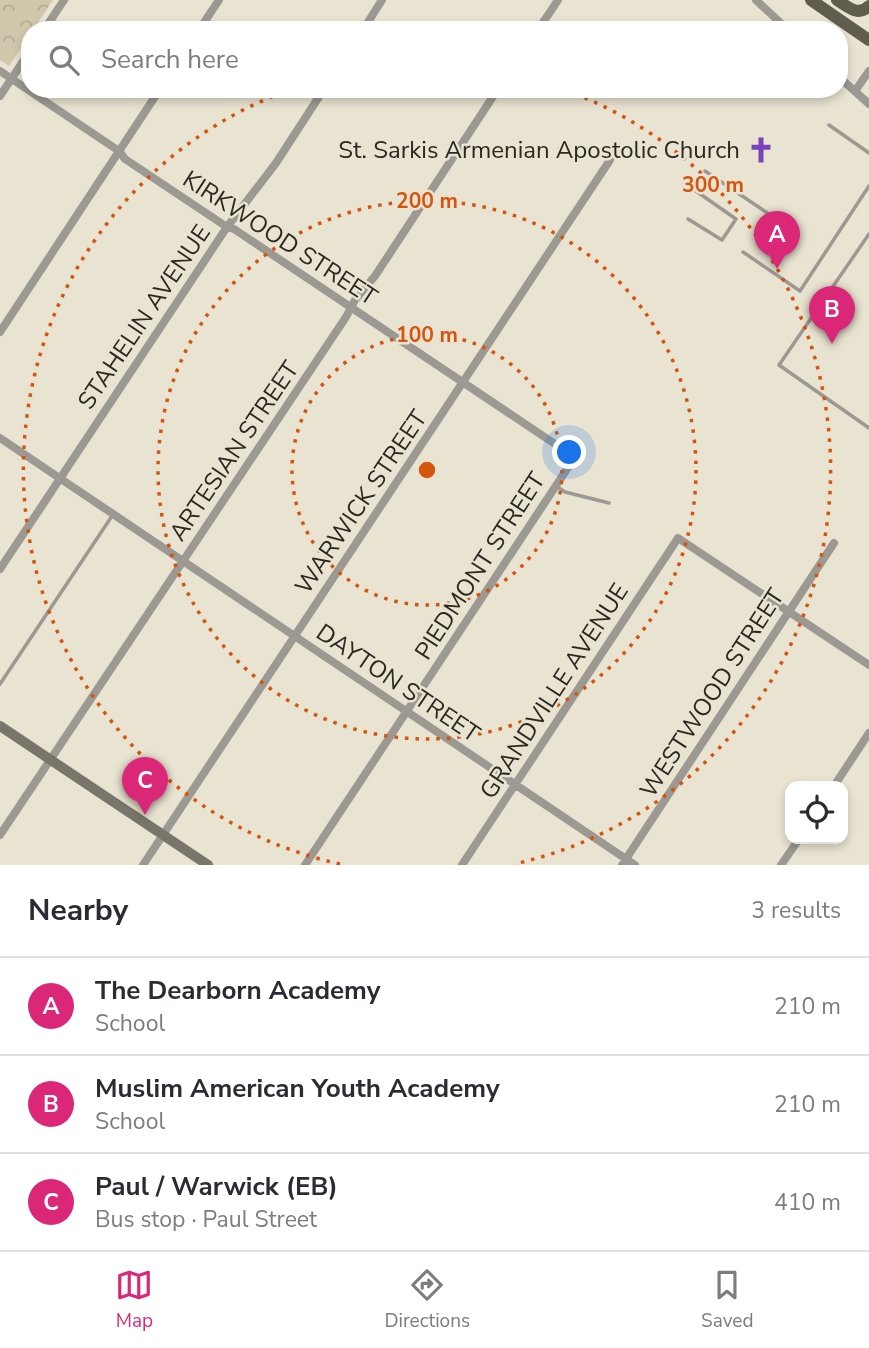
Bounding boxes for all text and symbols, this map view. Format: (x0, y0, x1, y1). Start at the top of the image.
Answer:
search box (21, 21, 848, 98)
icon: search (45, 41, 83, 79)
text: Search here (101, 42, 239, 77)
place label: St. Sarkis Armenian Apostolic Church (338, 134, 740, 166)
church icon: St. Sarkis Armenian Apostolic Church (746, 135, 776, 165)
street label: KIRKWOOD STREET (177, 163, 384, 313)
text: 300 m (682, 171, 744, 199)
text: 200 m (396, 187, 458, 215)
pin: A (754, 211, 800, 269)
street label: STAHELIN AVENUE (70, 219, 218, 415)
pin: B (809, 286, 855, 344)
text: 100 m (396, 321, 458, 349)
street label: ARTESIAN STREET (162, 354, 306, 547)
street label: WARWICK STREET (288, 403, 435, 600)
your location (552, 435, 586, 469)
centre of rings (415, 458, 439, 482)
street label: PIEDMONT STREET (407, 466, 553, 666)
street label: GRANDVILLE AVENUE (472, 577, 636, 805)
street label: WESTWOOD STREET (632, 582, 792, 804)
street label: DAYTON STREET (310, 616, 487, 750)
pin: C (122, 757, 168, 815)
map controls (785, 781, 848, 844)
button: locate (785, 781, 848, 844)
text: Nearby (28, 890, 128, 931)
text: 3 results (751, 895, 841, 926)
text: The Dearborn Academy (95, 973, 380, 1008)
text: A (42, 991, 60, 1022)
text: 210 m (774, 991, 841, 1022)
text: School (95, 1008, 165, 1039)
text: Muslim American Youth Academy (95, 1071, 500, 1106)
text: B (43, 1089, 59, 1120)
text: 210 m (774, 1089, 841, 1120)
text: School (95, 1106, 165, 1137)
text: Paul / Warwick (EB) (95, 1169, 338, 1204)
text: C (43, 1187, 59, 1218)
text: 410 m (774, 1187, 841, 1218)
text: Bus stop · Paul Street (95, 1204, 317, 1235)
tab: Map (115, 1266, 153, 1334)
tab: Directions (384, 1266, 470, 1334)
tab: Saved (701, 1266, 754, 1334)

